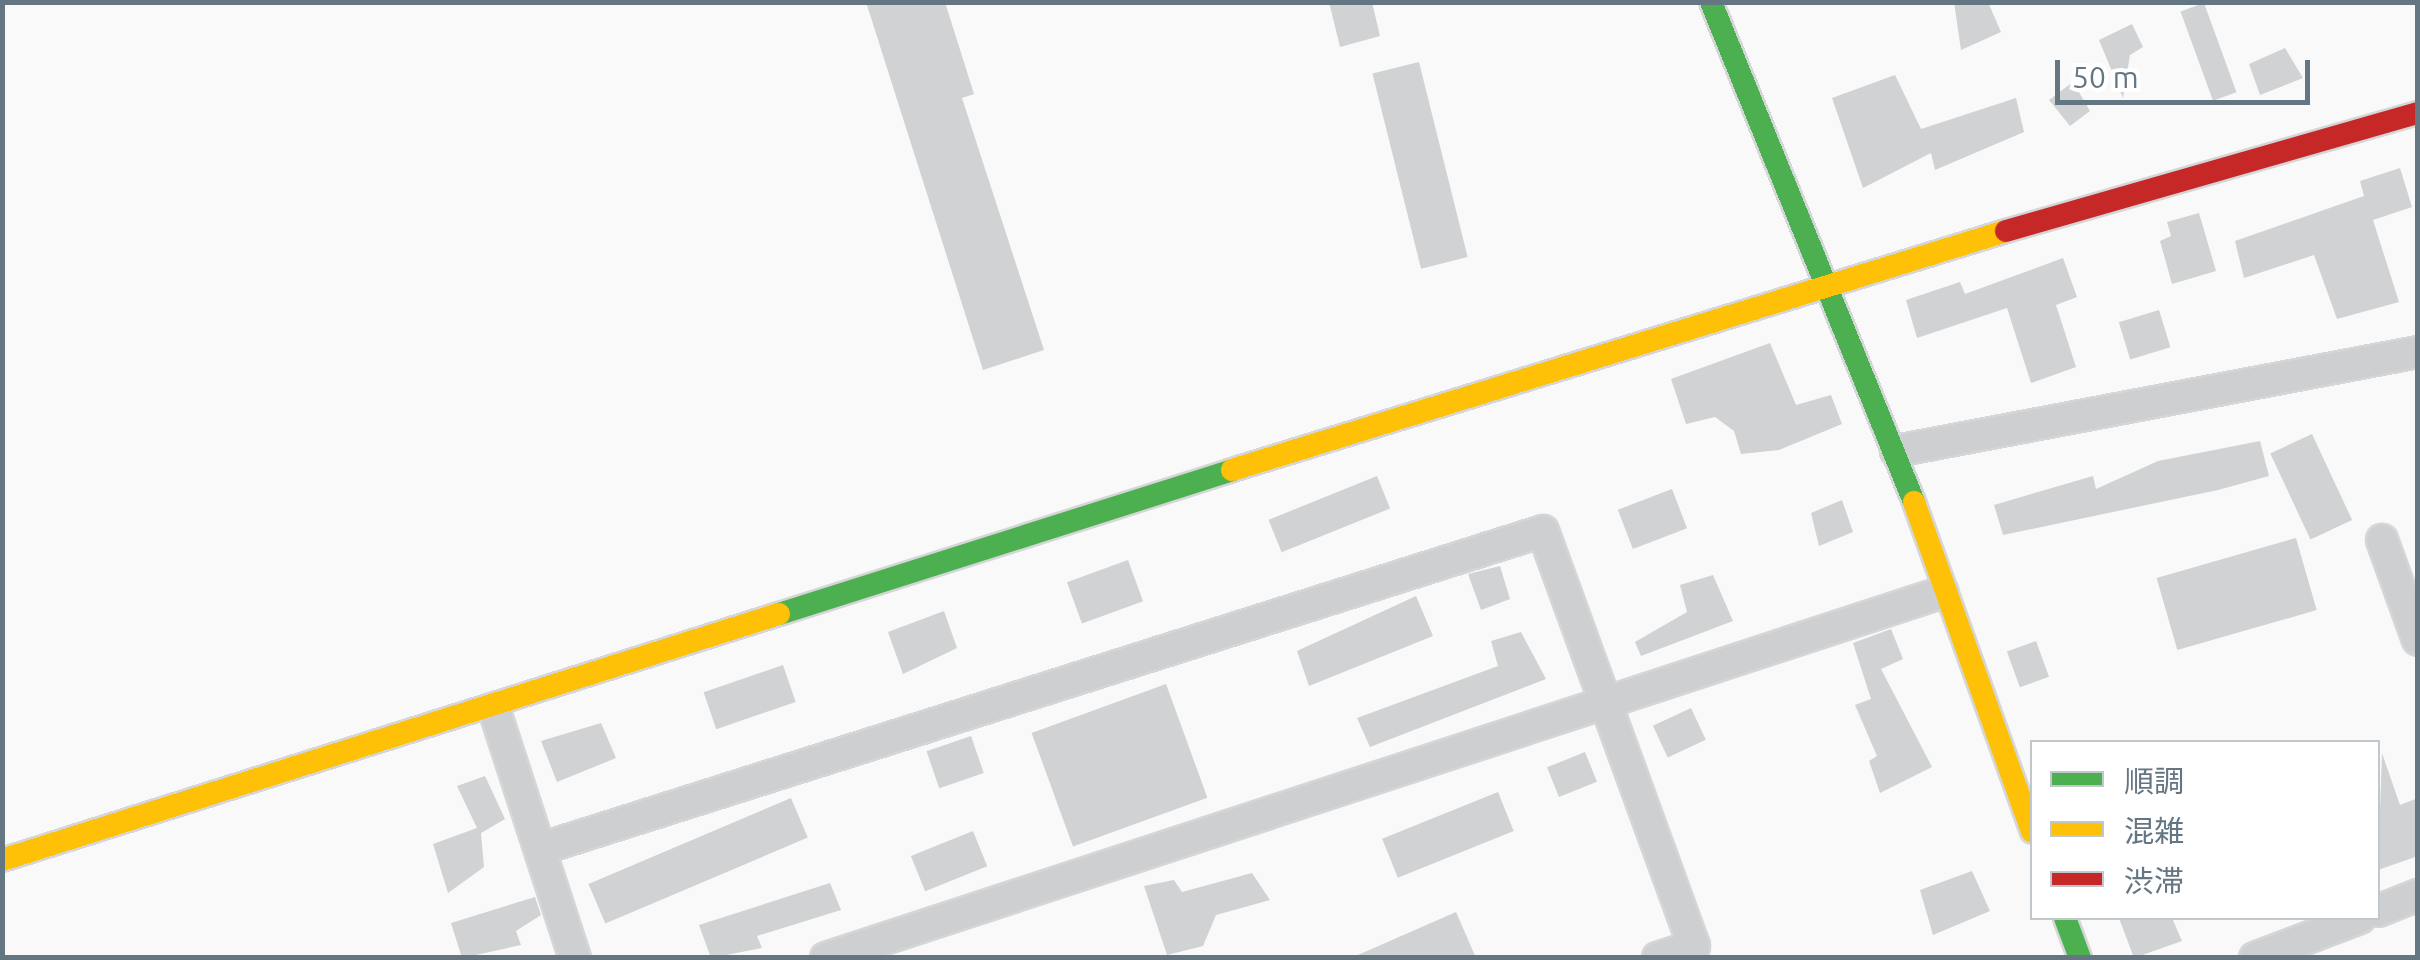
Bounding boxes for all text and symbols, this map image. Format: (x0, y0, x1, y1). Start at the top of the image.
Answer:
scale bar (2060, 40, 2315, 102)
text: 50 m (2072, 60, 2139, 94)
legend (2030, 740, 2380, 920)
text: 順調 (2124, 764, 2184, 798)
text: 混雑 (2124, 814, 2184, 848)
text: 渋滞 (2124, 864, 2184, 898)

